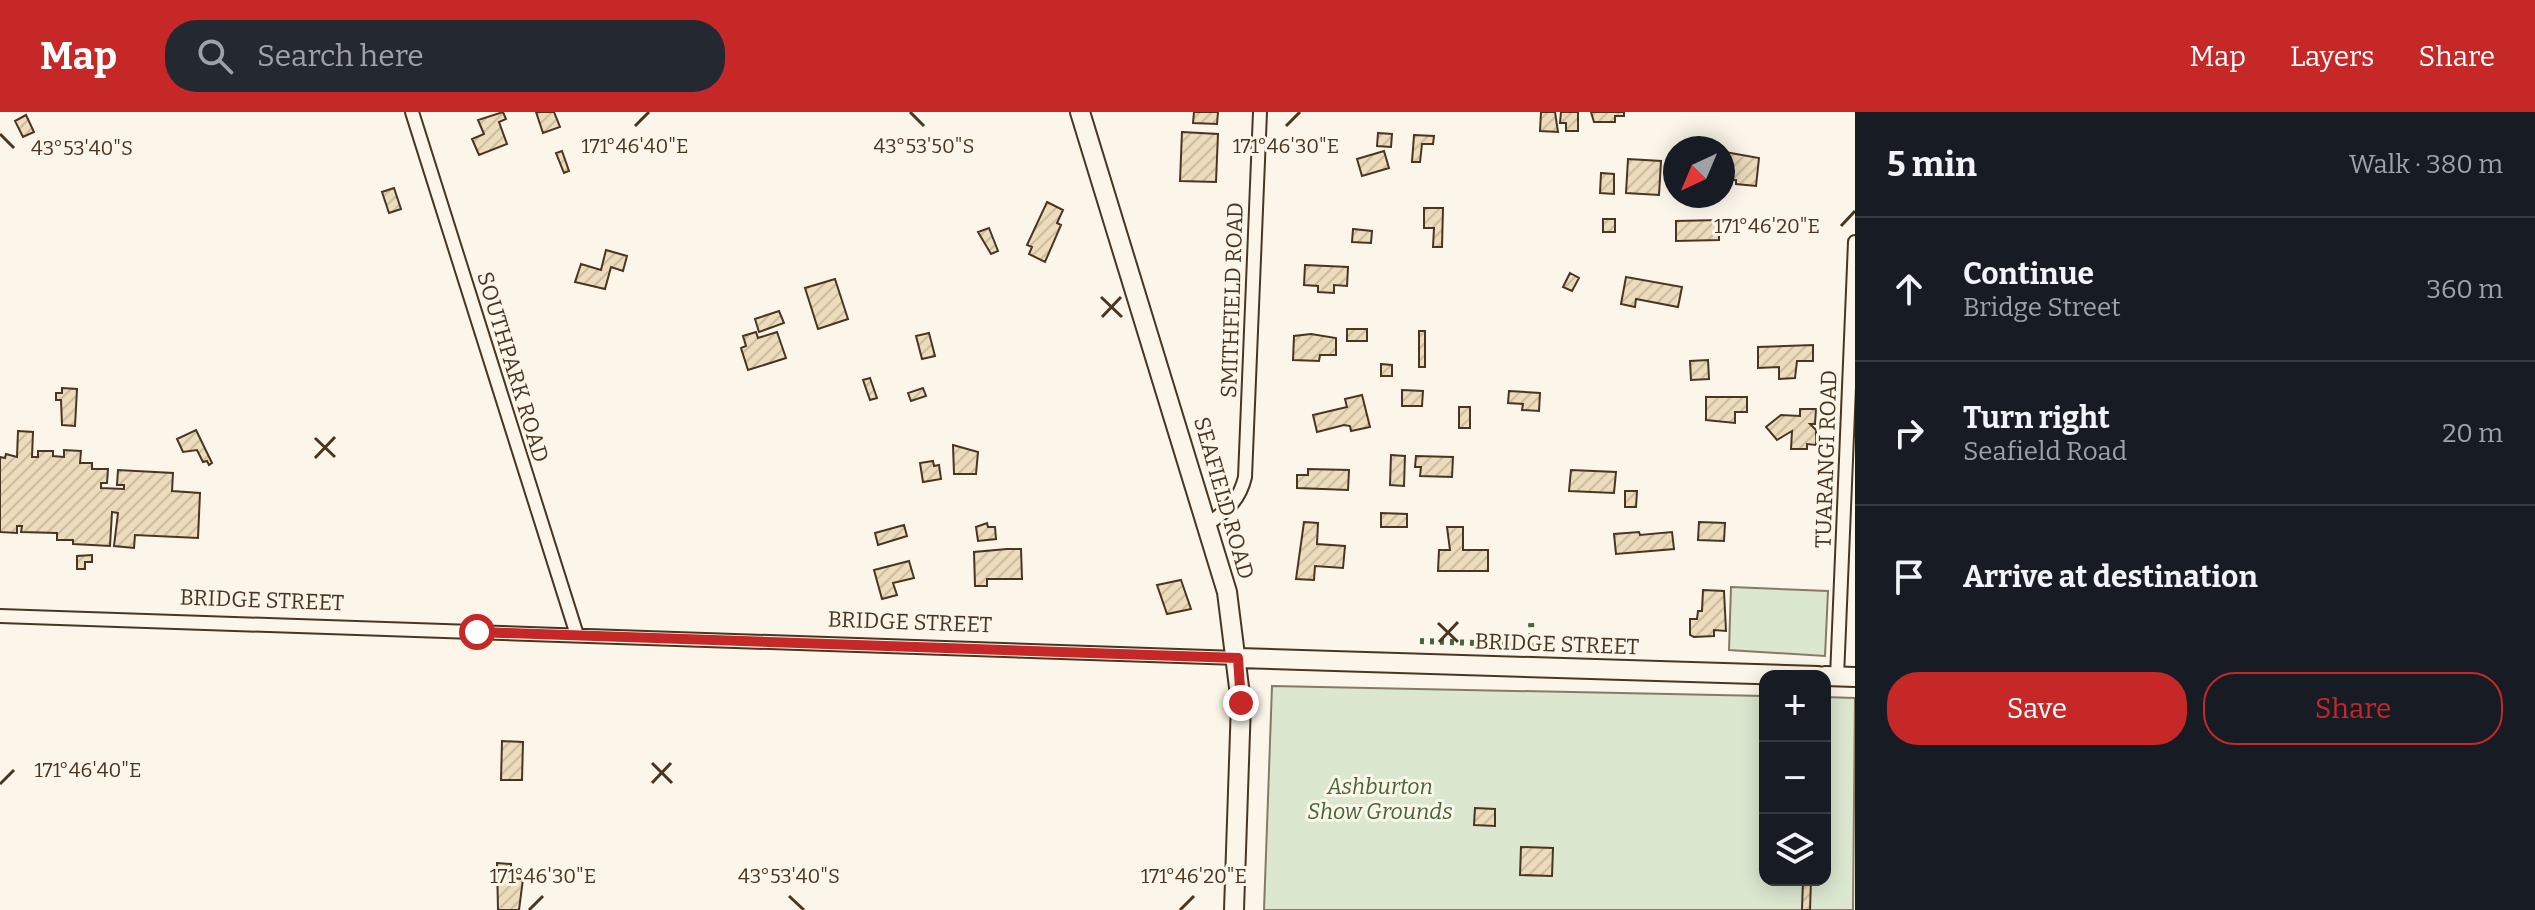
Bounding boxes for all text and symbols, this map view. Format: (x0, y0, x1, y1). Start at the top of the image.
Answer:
search box (165, 20, 725, 92)
text: Map (40, 33, 117, 79)
icon: search (193, 34, 237, 78)
text: Search here (257, 38, 424, 74)
text: Map (2189, 40, 2246, 73)
text: Layers (2290, 40, 2374, 73)
text: Share (2418, 40, 2495, 73)
text: 171°46'40"E (582, 134, 688, 158)
text: 43°53'50"S (874, 134, 974, 158)
text: 171°46'30"E (1233, 134, 1339, 158)
text: 43°53'40"S (31, 136, 133, 160)
north arrow (1663, 136, 1735, 208)
text: 5 min (1887, 144, 1977, 185)
text: Walk · 380 m (2349, 149, 2503, 180)
street label: SMITHFIELD ROAD (1215, 202, 1249, 398)
text: 171°46'20"E (1714, 214, 1820, 238)
text: Continue (1963, 256, 2094, 292)
icon: ahead (1887, 267, 1931, 311)
street label: SOUTHPARK ROAD (471, 268, 555, 466)
text: 360 m (2426, 274, 2503, 305)
text: Bridge Street (1963, 292, 2121, 323)
street label: TUARANGI ROAD (1809, 369, 1843, 549)
text: Turn right (1963, 400, 2110, 436)
icon: right (1887, 411, 1931, 455)
street label: SEAFIELD ROAD (1188, 414, 1260, 582)
text: 20 m (2442, 418, 2503, 449)
text: Seafield Road (1963, 436, 2127, 467)
icon: arrive (1887, 555, 1931, 599)
text: Arrive at destination (1963, 559, 2258, 595)
street label: BRIDGE STREET (179, 584, 345, 616)
street label: BRIDGE STREET (827, 606, 993, 638)
route start (459, 614, 495, 650)
street label: BRIDGE STREET (1474, 628, 1640, 660)
map controls (1759, 670, 1831, 886)
button: + (1759, 670, 1831, 742)
button: Save (1887, 672, 2187, 745)
button: Share (2203, 672, 2503, 745)
route end (1223, 685, 1259, 721)
button: − (1759, 742, 1831, 814)
text: 171°46'40"E (35, 758, 141, 782)
park label: Ashburton Show Grounds (1307, 773, 1453, 825)
button: layers (1759, 814, 1831, 886)
text: 171°46'30"E (490, 864, 596, 888)
text: 43°53'40"S (738, 864, 840, 888)
text: 171°46'20"E (1141, 864, 1247, 888)

